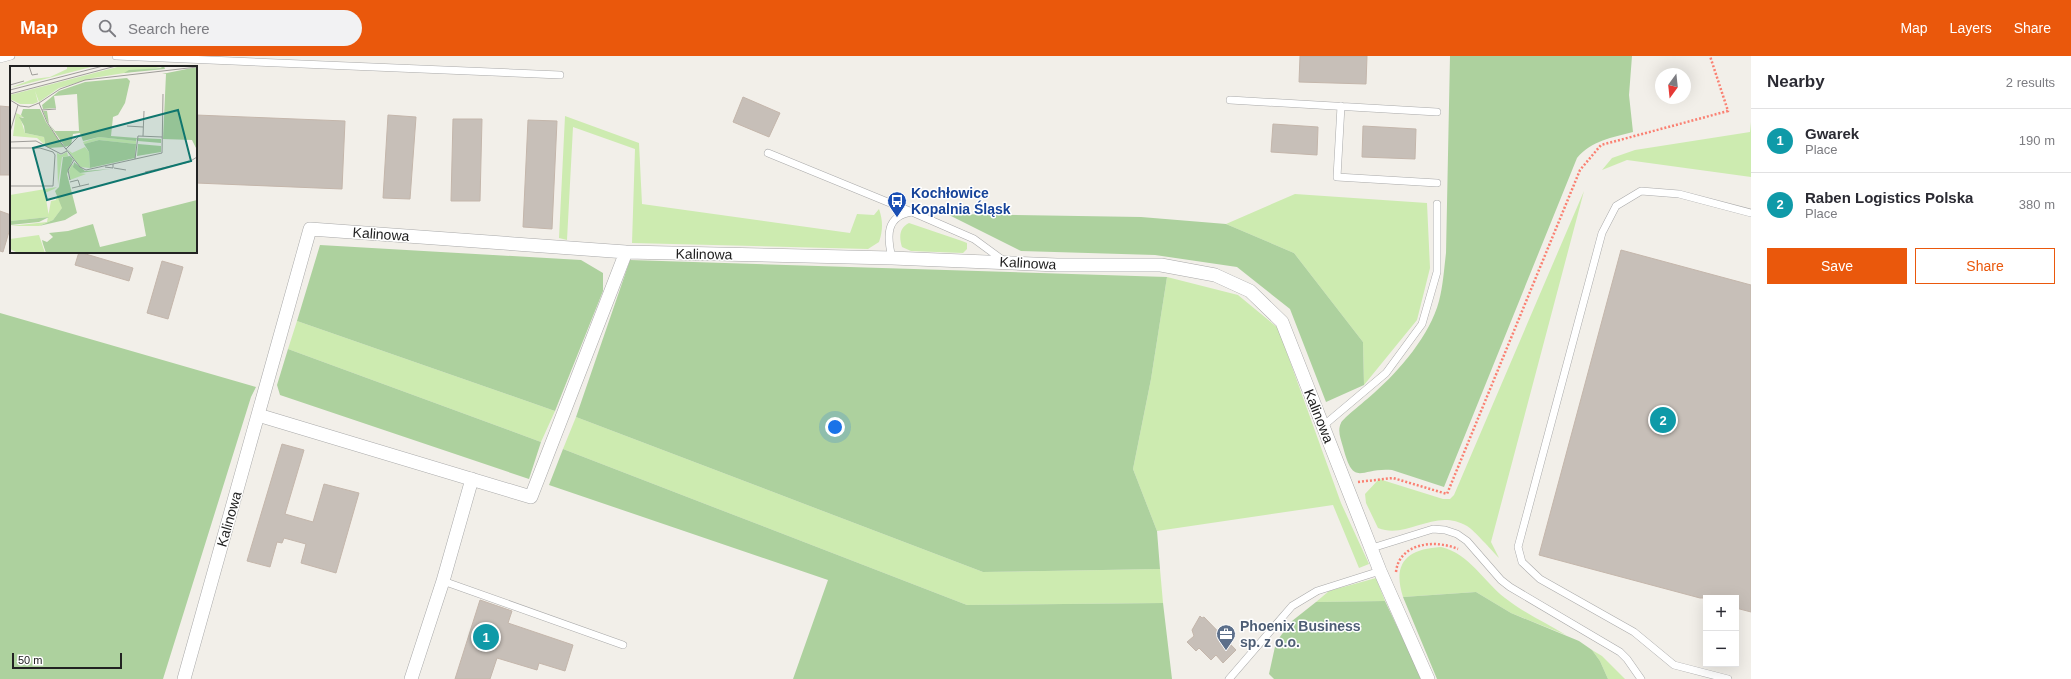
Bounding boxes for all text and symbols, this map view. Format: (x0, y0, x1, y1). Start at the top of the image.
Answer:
search box (82, 10, 362, 46)
text: Map (20, 17, 58, 38)
icon: search (96, 17, 118, 39)
text: Search here (128, 20, 210, 37)
text: Map (1900, 20, 1928, 36)
text: Layers (1950, 20, 1992, 36)
text: Share (2014, 20, 2051, 36)
inset map (10, 66, 197, 253)
north arrow (1655, 68, 1691, 104)
text: Nearby (1767, 72, 1825, 91)
text: 2 results (2006, 75, 2055, 90)
text: Gwarek (1805, 125, 1859, 142)
text: 1 (1776, 133, 1784, 148)
text: 190 m (2019, 133, 2055, 148)
text: Place (1805, 142, 1838, 157)
place label: Kochłowice Kopalnia Śląsk (911, 185, 1011, 217)
text: Raben Logistics Polska (1805, 189, 1973, 206)
bus stop icon: Kochłowice Kopalnia Śląsk (886, 190, 908, 218)
text: 2 (1776, 197, 1784, 212)
text: 380 m (2019, 197, 2055, 212)
text: Place (1805, 206, 1838, 221)
street label: Kalinowa (352, 224, 410, 244)
street label: Kalinowa (675, 246, 733, 262)
button: Save (1767, 248, 1907, 284)
button: Share (1915, 248, 2055, 284)
street label: Kalinowa (999, 254, 1057, 272)
street label: Kalinowa (1301, 387, 1337, 446)
pin: 2 (1650, 405, 1676, 435)
your location (825, 417, 845, 437)
street label: Kalinowa (213, 489, 245, 549)
map controls (1703, 595, 1739, 667)
button: + (1703, 595, 1739, 631)
place label: Phoenix Business sp. z o.o. (1240, 618, 1361, 650)
pin: 1 (473, 622, 499, 652)
office icon: Phoenix Business sp. z o.o. (1215, 623, 1237, 651)
button: − (1703, 631, 1739, 667)
scale bar (12, 651, 122, 670)
text: 50 m (18, 654, 42, 666)

